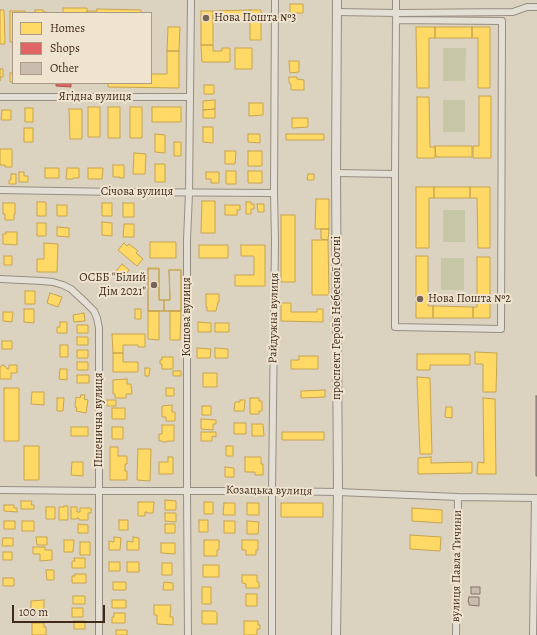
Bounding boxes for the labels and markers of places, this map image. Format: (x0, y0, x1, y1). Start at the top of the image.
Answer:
place label: Нова Пошта №3 (214, 11, 296, 25)
marker: Нова Пошта №3 (201, 13, 211, 23)
place label: ОСББ "Білий Дім 2021" (79, 271, 146, 299)
marker: ОСББ "Білий Дім 2021" (149, 280, 159, 290)
place label: Нова Пошта №2 (428, 292, 511, 306)
marker: Нова Пошта №2 (415, 294, 425, 304)

